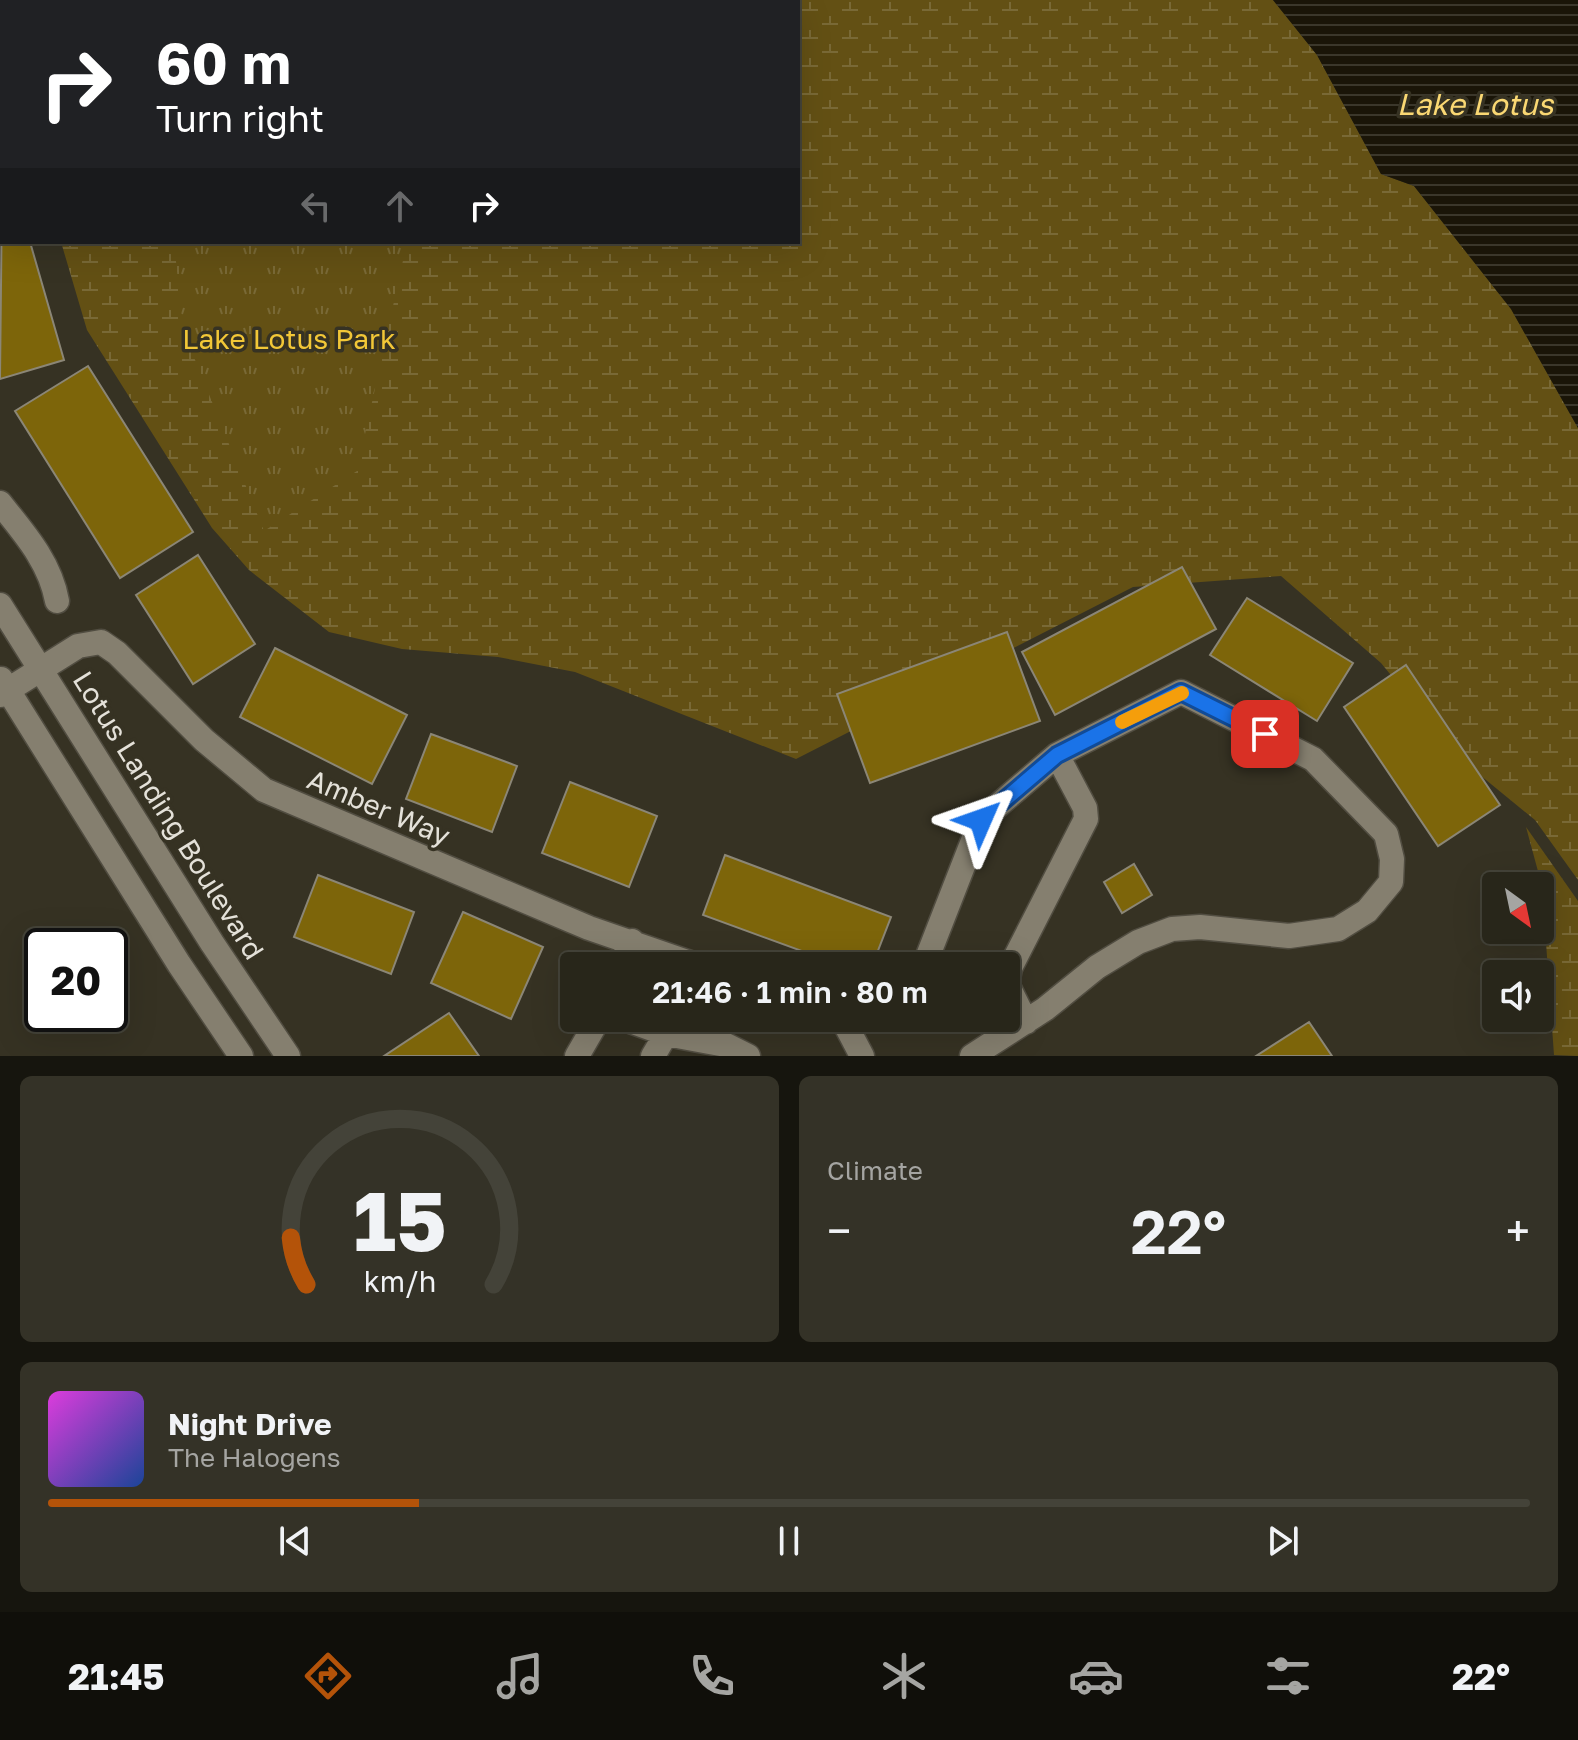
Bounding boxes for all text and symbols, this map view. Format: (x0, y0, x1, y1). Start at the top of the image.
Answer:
text: 60 m (156, 29, 291, 96)
icon: right (24, 32, 128, 136)
water label: Lake Lotus (1397, 86, 1554, 122)
text: Turn right (156, 97, 324, 140)
icon: left (294, 184, 338, 228)
icon: ahead (378, 184, 422, 228)
icon: right (462, 184, 506, 228)
park label: Lake Lotus Park (182, 322, 396, 355)
street label: Lotus Landing Boulevard (67, 665, 271, 965)
pin (1231, 700, 1299, 768)
icon: arrive (1243, 712, 1287, 756)
street label: Amber Way (303, 762, 456, 852)
position arrow (939, 778, 1023, 862)
north arrow (1482, 872, 1554, 944)
map controls (1482, 872, 1554, 1032)
speed limit sign: 20 (24, 928, 128, 1032)
button: sound (1482, 960, 1554, 1032)
text: 21:46 · 1 min · 80 m (652, 974, 928, 1010)
text: Climate (827, 1155, 923, 1186)
text: 15 (353, 1169, 446, 1269)
text: 22° (1131, 1195, 1226, 1267)
text: − (827, 1204, 851, 1257)
text: + (1506, 1204, 1530, 1257)
text: km/h (363, 1264, 436, 1298)
text: Night Drive (168, 1406, 332, 1442)
text: The Halogens (168, 1442, 341, 1473)
icon: previous (273, 1519, 317, 1563)
icon: pause (767, 1519, 811, 1563)
icon: next (1261, 1519, 1305, 1563)
icon: directions (300, 1648, 356, 1704)
icon: music (492, 1648, 548, 1704)
icon: phone (684, 1648, 740, 1704)
icon: climate (876, 1648, 932, 1704)
icon: car (1068, 1648, 1124, 1704)
icon: filters (1260, 1648, 1316, 1704)
text: 21:45 (68, 1655, 164, 1698)
text: 22° (1452, 1655, 1510, 1698)

